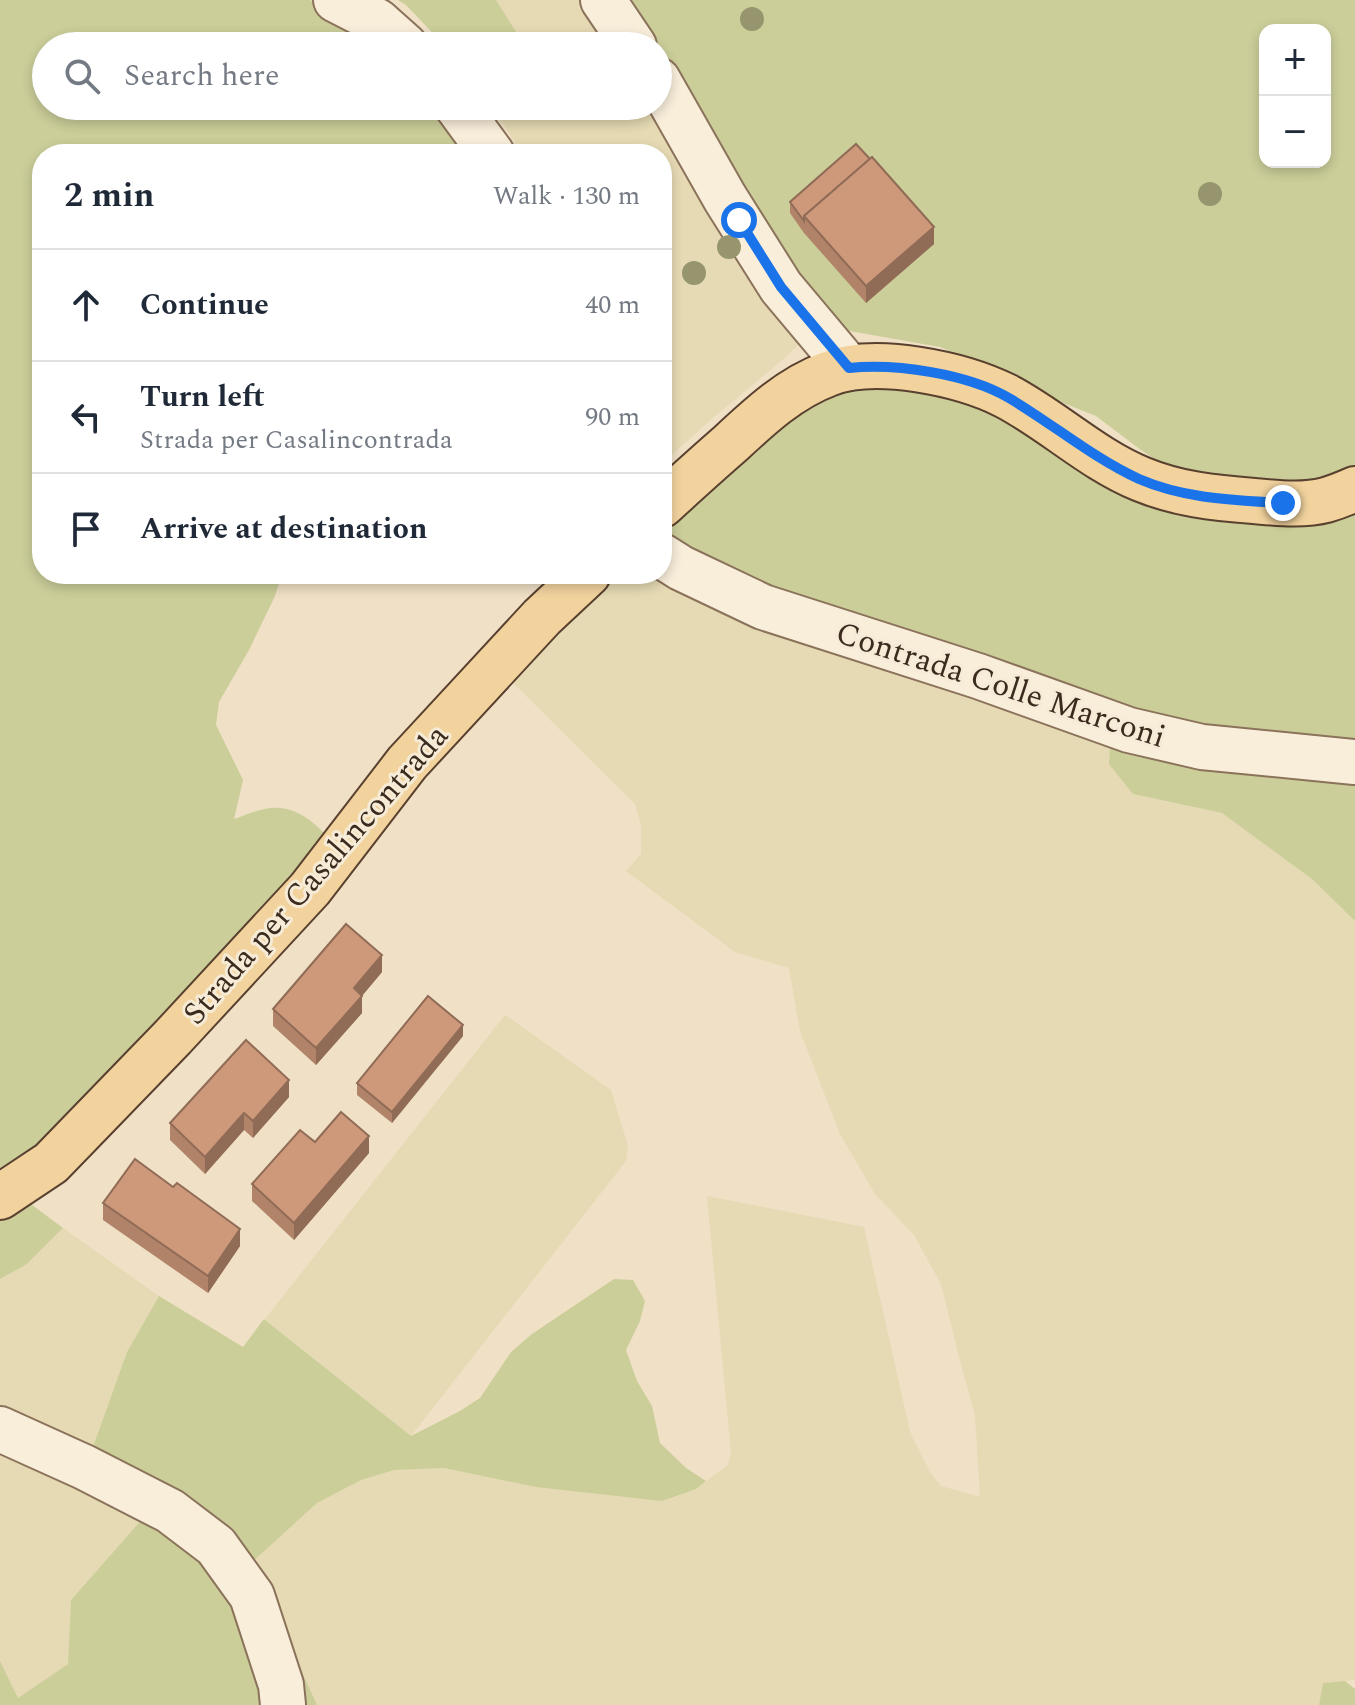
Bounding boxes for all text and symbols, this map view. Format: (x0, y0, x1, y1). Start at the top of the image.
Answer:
map controls (1259, 24, 1331, 168)
button: + (1259, 24, 1331, 96)
search box (32, 32, 672, 120)
text: Search here (124, 53, 280, 99)
icon: search (60, 54, 104, 98)
button: − (1259, 96, 1331, 168)
text: 2 min (64, 170, 154, 222)
text: Walk · 130 m (493, 176, 640, 216)
route start (721, 202, 757, 238)
text: Continue (140, 282, 269, 328)
icon: ahead (64, 283, 108, 327)
text: 40 m (585, 285, 640, 325)
text: Turn left (140, 374, 265, 420)
icon: left (64, 395, 108, 439)
text: 90 m (585, 397, 640, 437)
text: Strada per Casalincontrada (140, 420, 453, 460)
route end (1265, 485, 1301, 521)
text: Arrive at destination (140, 506, 427, 552)
icon: arrive (64, 507, 108, 551)
street label: Contrada Colle Marconi (829, 609, 1172, 762)
street label: Strada per Casalincontrada (171, 713, 461, 1036)

